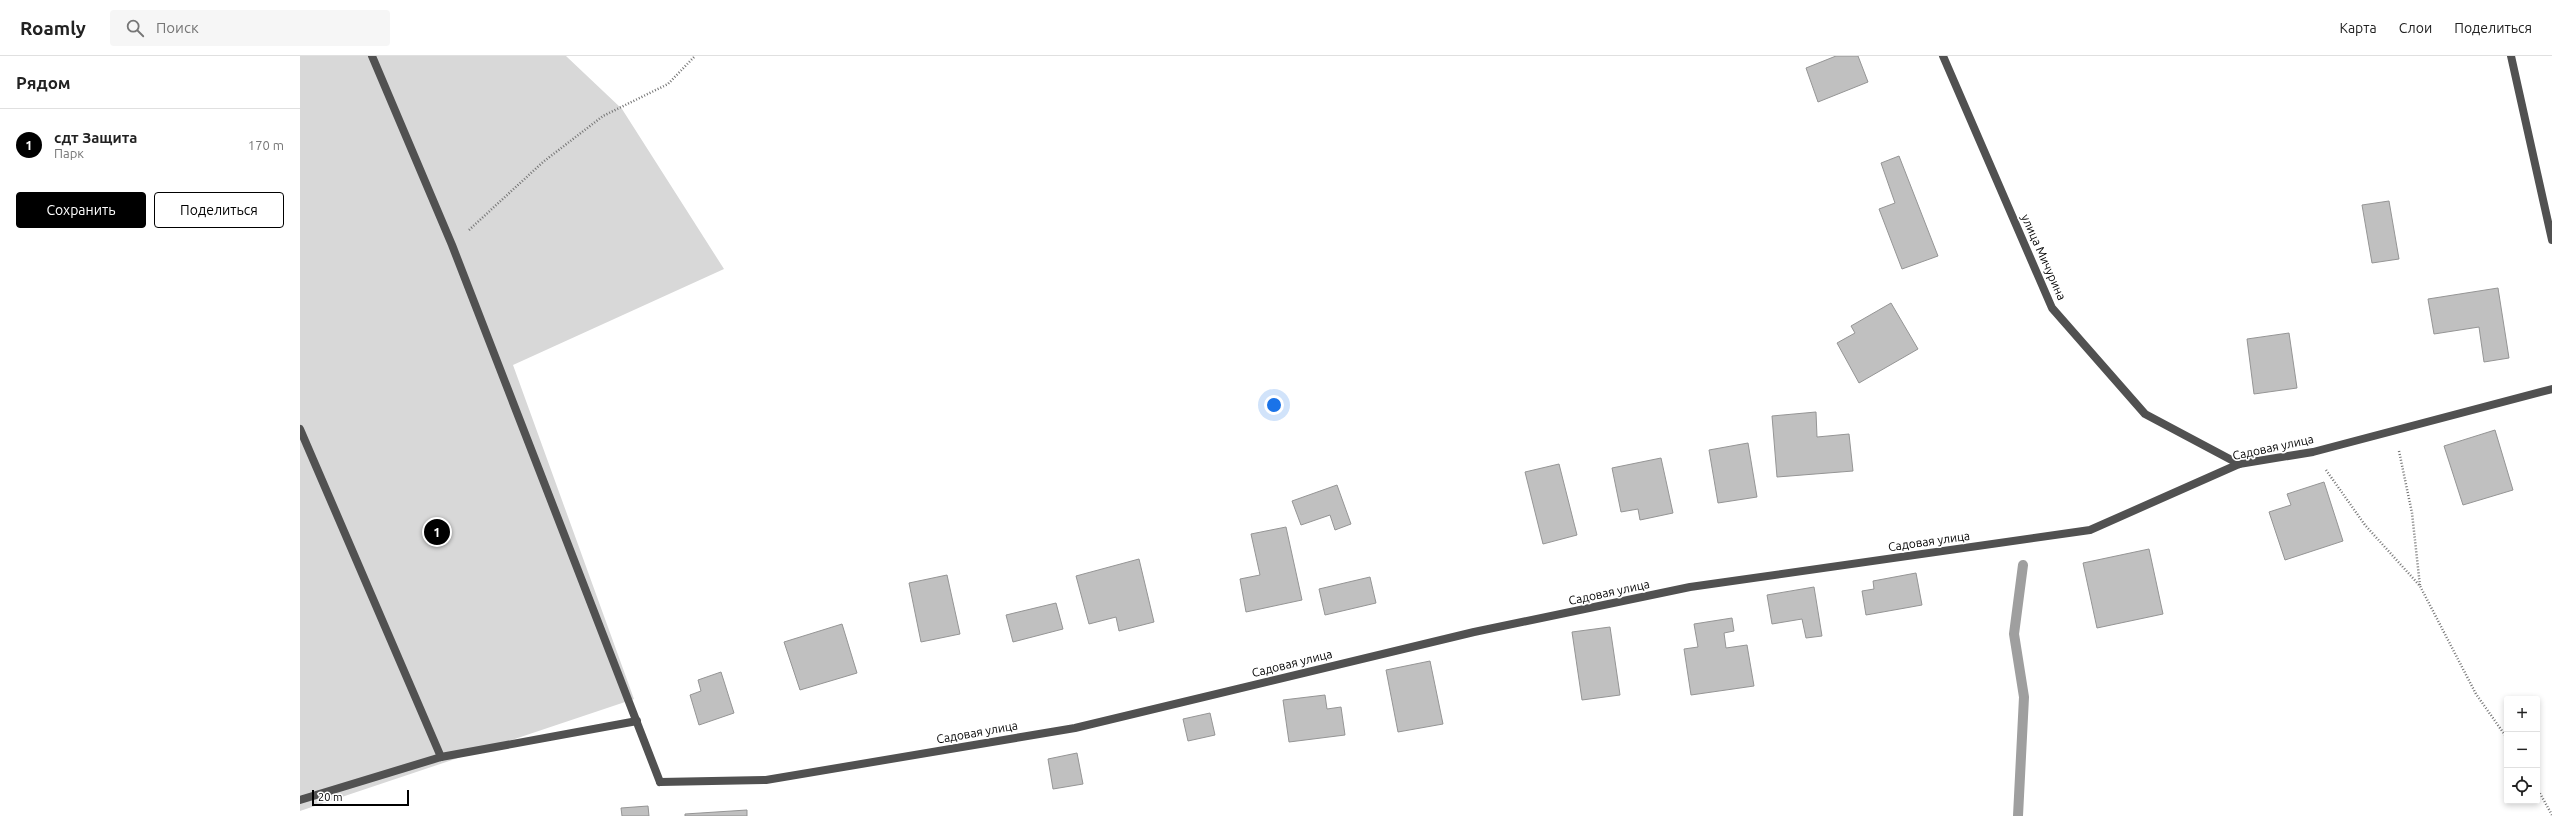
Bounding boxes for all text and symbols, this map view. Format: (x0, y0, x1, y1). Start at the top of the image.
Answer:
search box (110, 10, 390, 46)
text: Roamly (20, 17, 86, 39)
icon: search (124, 17, 146, 39)
text: Поиск (156, 19, 199, 36)
text: Карта (2339, 20, 2377, 36)
text: Слои (2399, 20, 2432, 36)
text: Поделиться (2454, 20, 2532, 36)
text: Рядом (16, 73, 71, 92)
text: сдт Защита (54, 129, 137, 146)
text: 1 (25, 138, 33, 152)
text: 170 m (248, 138, 284, 152)
text: Парк (54, 146, 84, 160)
button: Сохранить (16, 192, 146, 228)
button: Поделиться (154, 192, 284, 228)
street label: улица Мичурина (2019, 212, 2069, 302)
your location (1264, 395, 1284, 415)
street label: Садовая улица (2231, 432, 2315, 462)
pin: 1 (424, 517, 450, 547)
street label: Садовая улица (1887, 529, 1971, 553)
street label: Садовая улица (1567, 577, 1651, 607)
street label: Садовая улица (1250, 647, 1334, 679)
map controls (2504, 696, 2540, 804)
button: + (2504, 696, 2540, 732)
street label: Садовая улица (935, 718, 1019, 746)
button: − (2504, 732, 2540, 768)
button: locate (2504, 768, 2540, 804)
scale bar (312, 788, 409, 807)
text: 20 m (318, 791, 342, 803)

